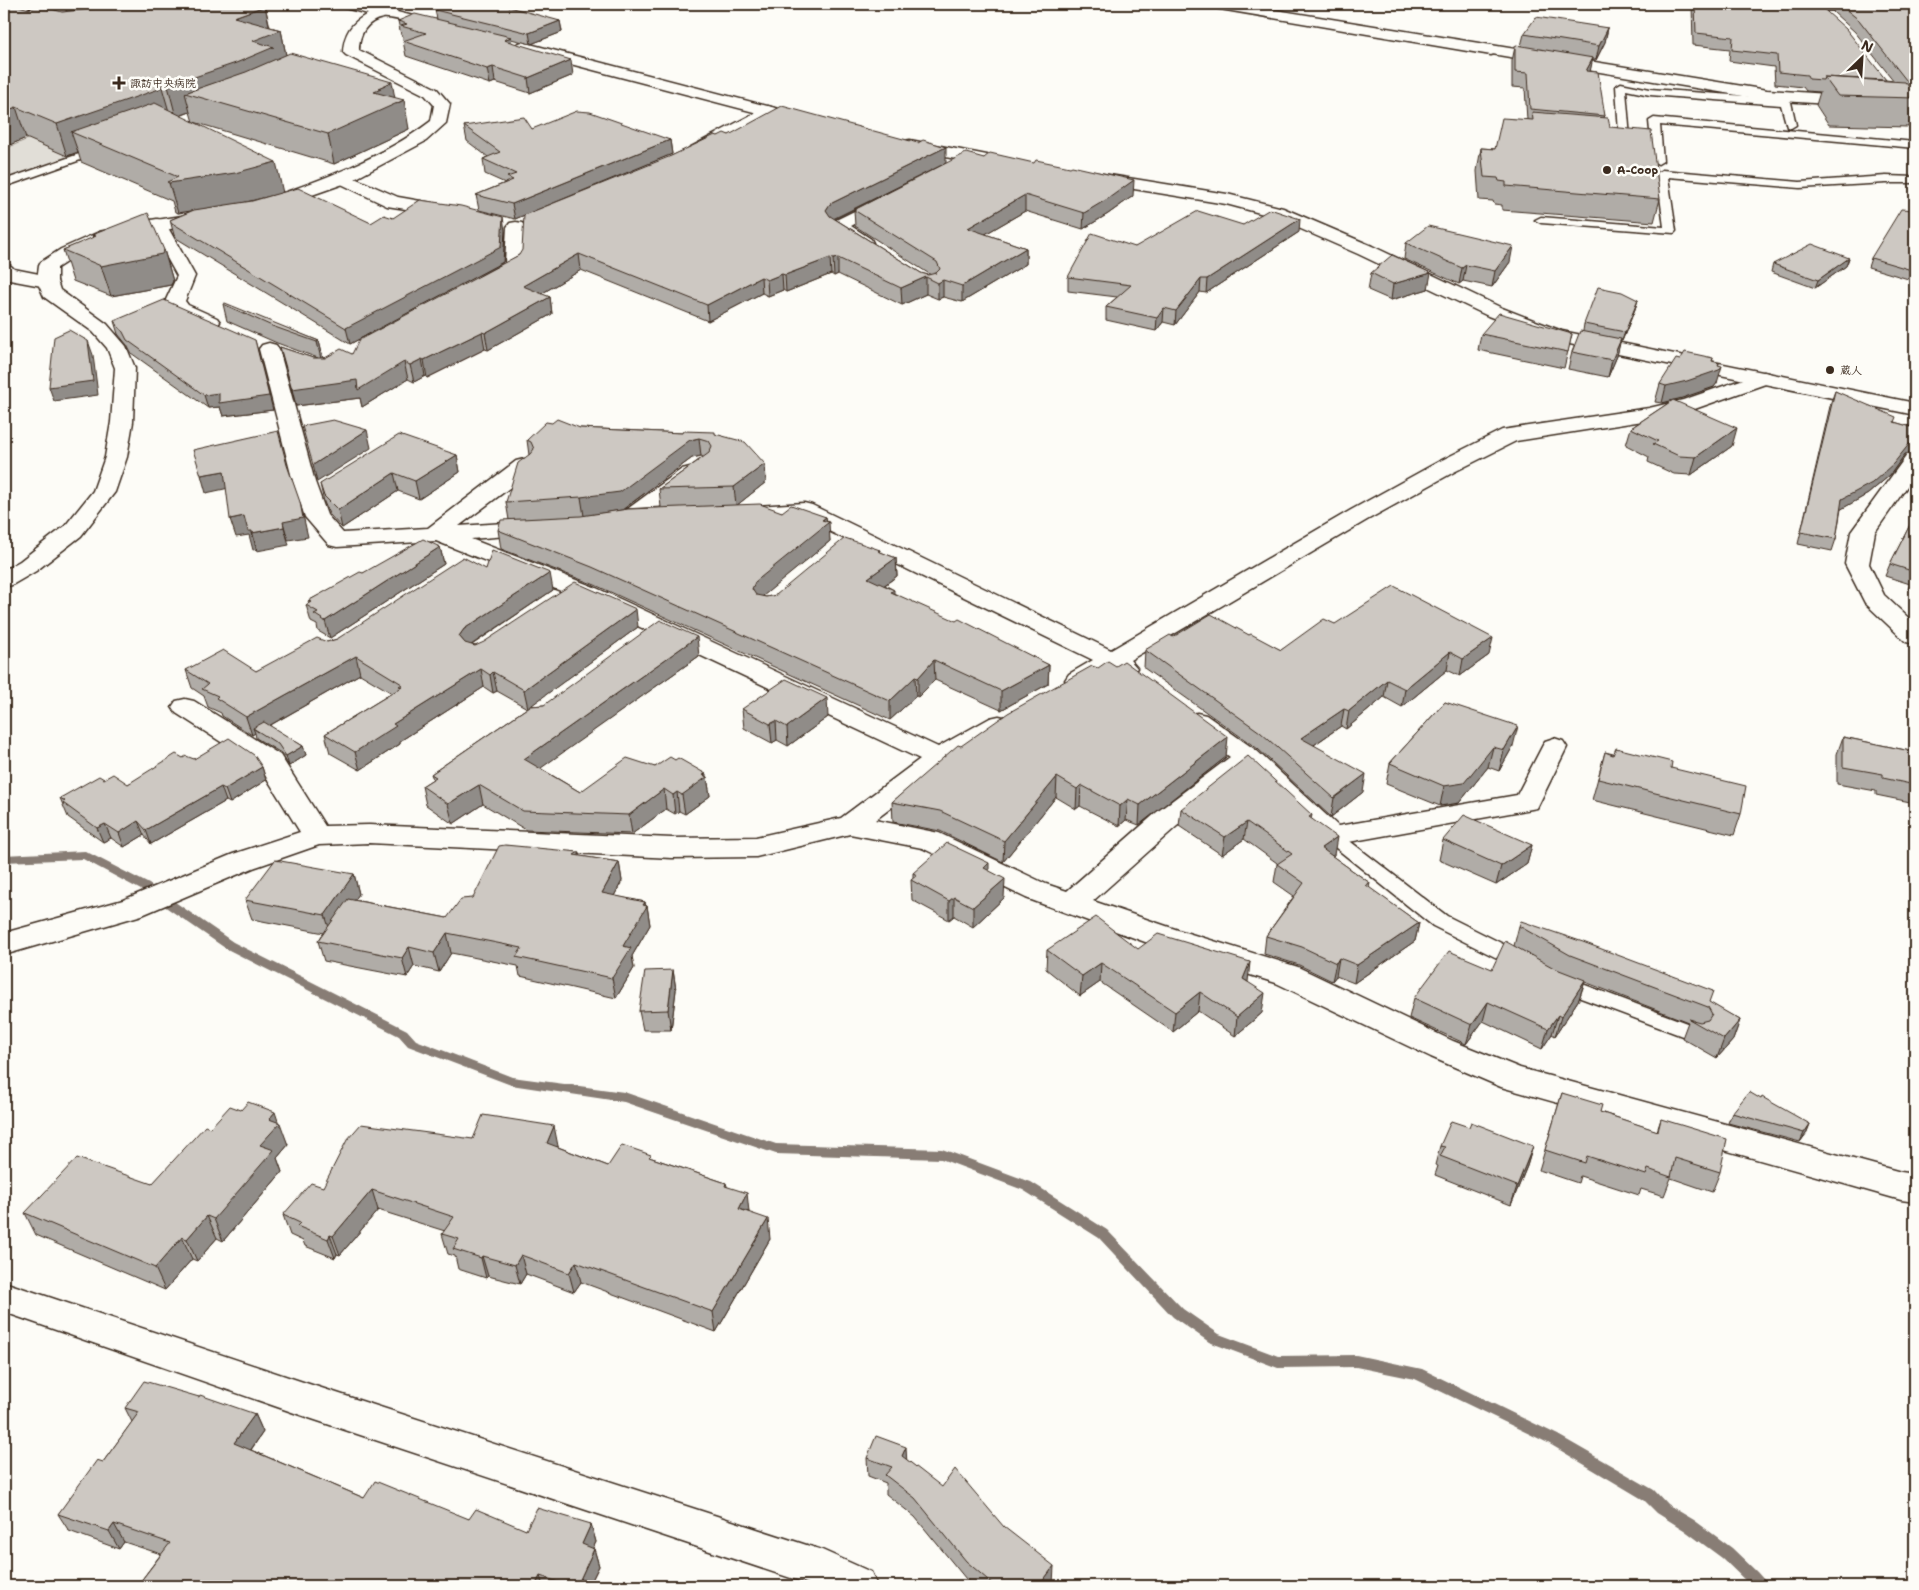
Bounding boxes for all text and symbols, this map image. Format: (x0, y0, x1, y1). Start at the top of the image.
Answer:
north arrow (1836, 32, 1886, 82)
text: N (1859, 36, 1876, 57)
marker: 諏訪中央病院 (112, 76, 126, 90)
place label: 諏訪中央病院 (130, 76, 196, 91)
place label: A-Coop (1617, 163, 1659, 178)
marker: A-Coop (1601, 164, 1613, 176)
place label: 蔵人 (1840, 363, 1862, 378)
marker: 蔵人 (1824, 364, 1836, 376)

